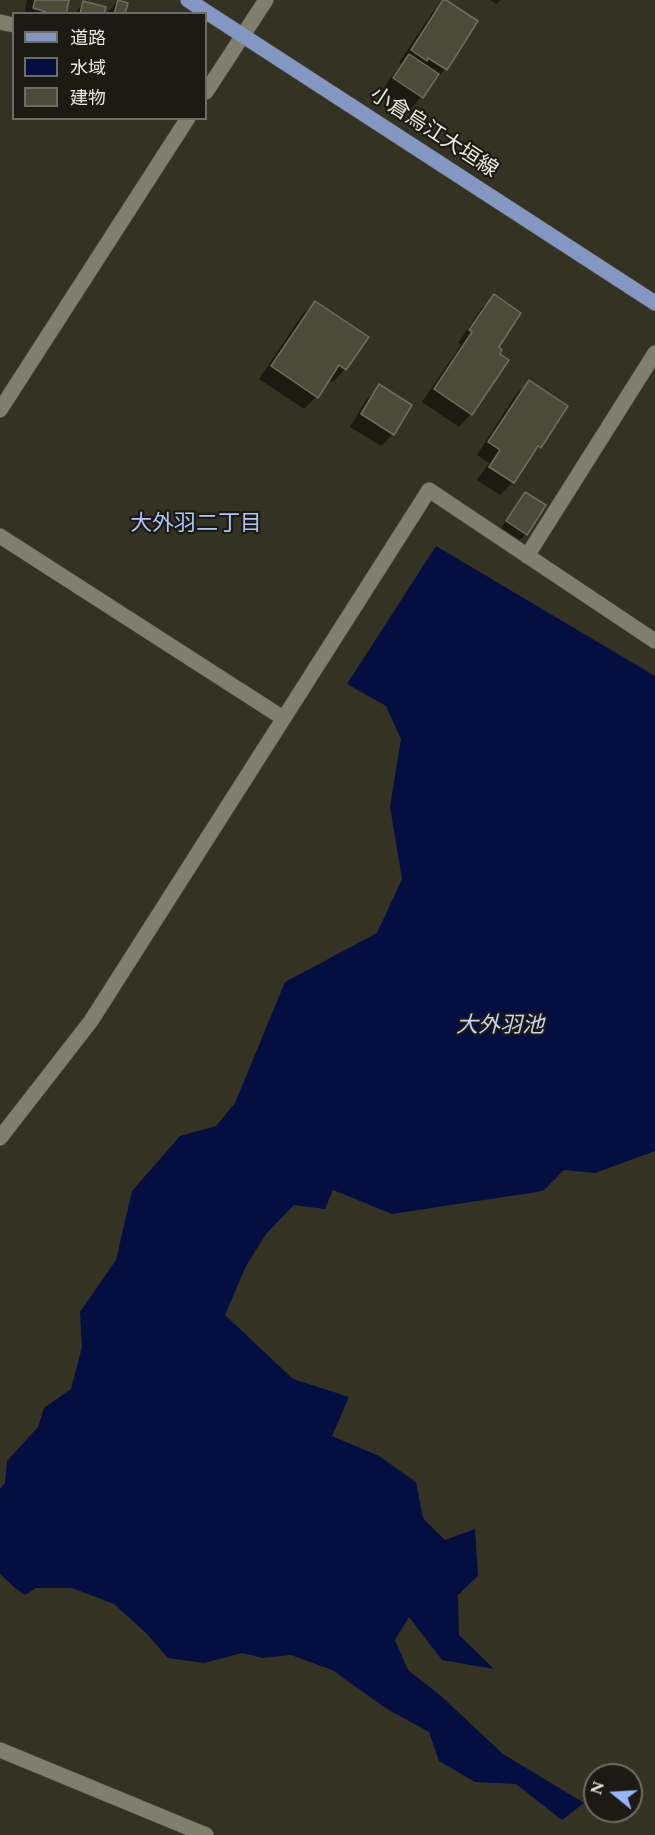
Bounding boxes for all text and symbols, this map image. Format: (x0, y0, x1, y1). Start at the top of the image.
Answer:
legend (12, 12, 207, 120)
text: 道路 (70, 25, 106, 52)
text: 水域 (70, 55, 106, 82)
street label: 小倉烏江大垣線 (364, 83, 502, 185)
text: 建物 (70, 85, 106, 112)
district label: 大外羽二丁目 (130, 513, 262, 539)
water label: 大外羽池 (456, 1015, 544, 1041)
north arrow (583, 1763, 643, 1823)
text: N (584, 1778, 611, 1798)

